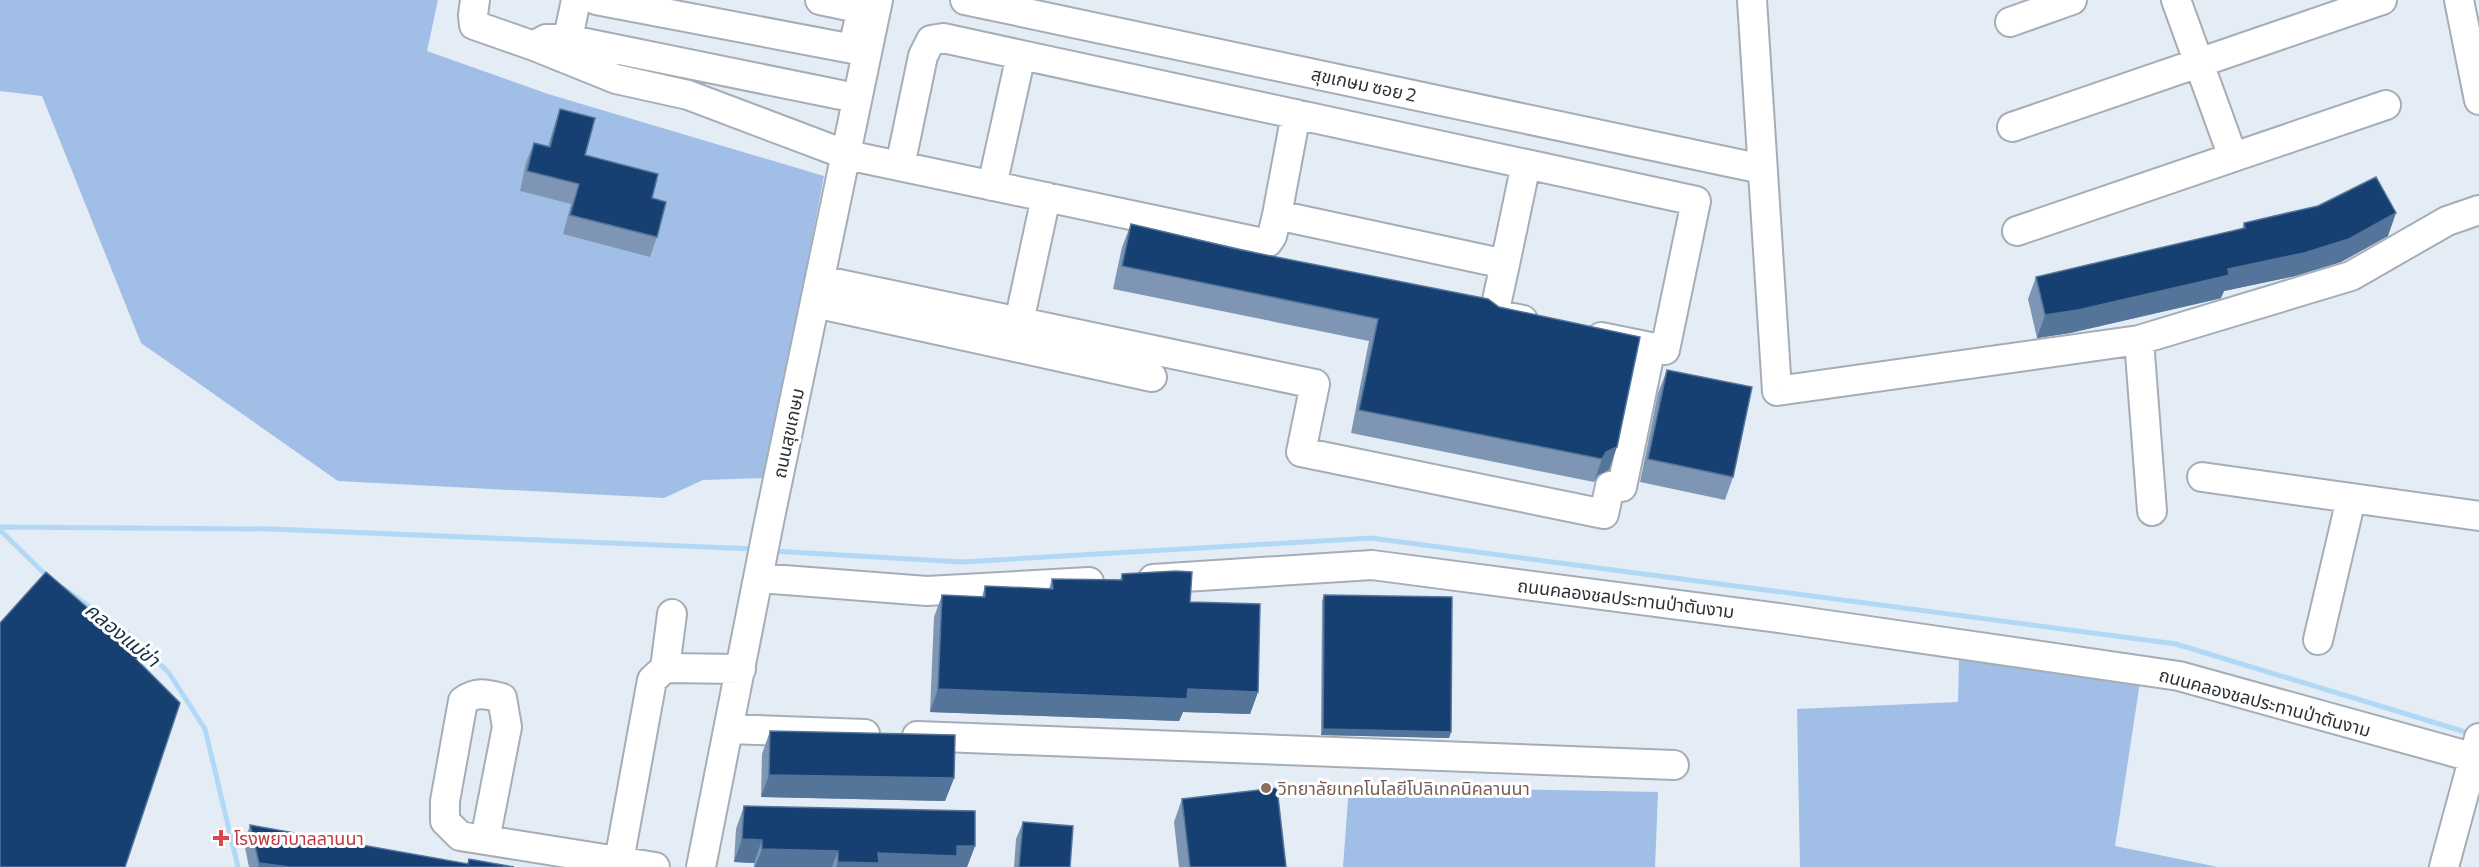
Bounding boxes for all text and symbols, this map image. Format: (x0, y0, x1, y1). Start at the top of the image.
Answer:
street label: สุขเกษม ซอย 2 (1309, 62, 1419, 107)
street label: ถนนสุขเกษม (768, 386, 809, 480)
street label: ถนนคลองชลประทานป่าตันงาม (1516, 574, 1736, 622)
water label: คลองแม่ข่า (81, 597, 166, 672)
street label: ถนนคลองชลประทานป่าตันงาม (2157, 663, 2373, 741)
place label: วิทยาลัยเทคโนโลยีโปลิเทคนิคลานนา (1277, 777, 1530, 799)
marker: วิทยาลัยเทคโนโลยีโปลิเทคนิคลานนา (1259, 781, 1273, 795)
place label: โรงพยาบาลลานนา (234, 827, 364, 849)
marker: โรงพยาบาลลานนา (212, 829, 230, 847)

